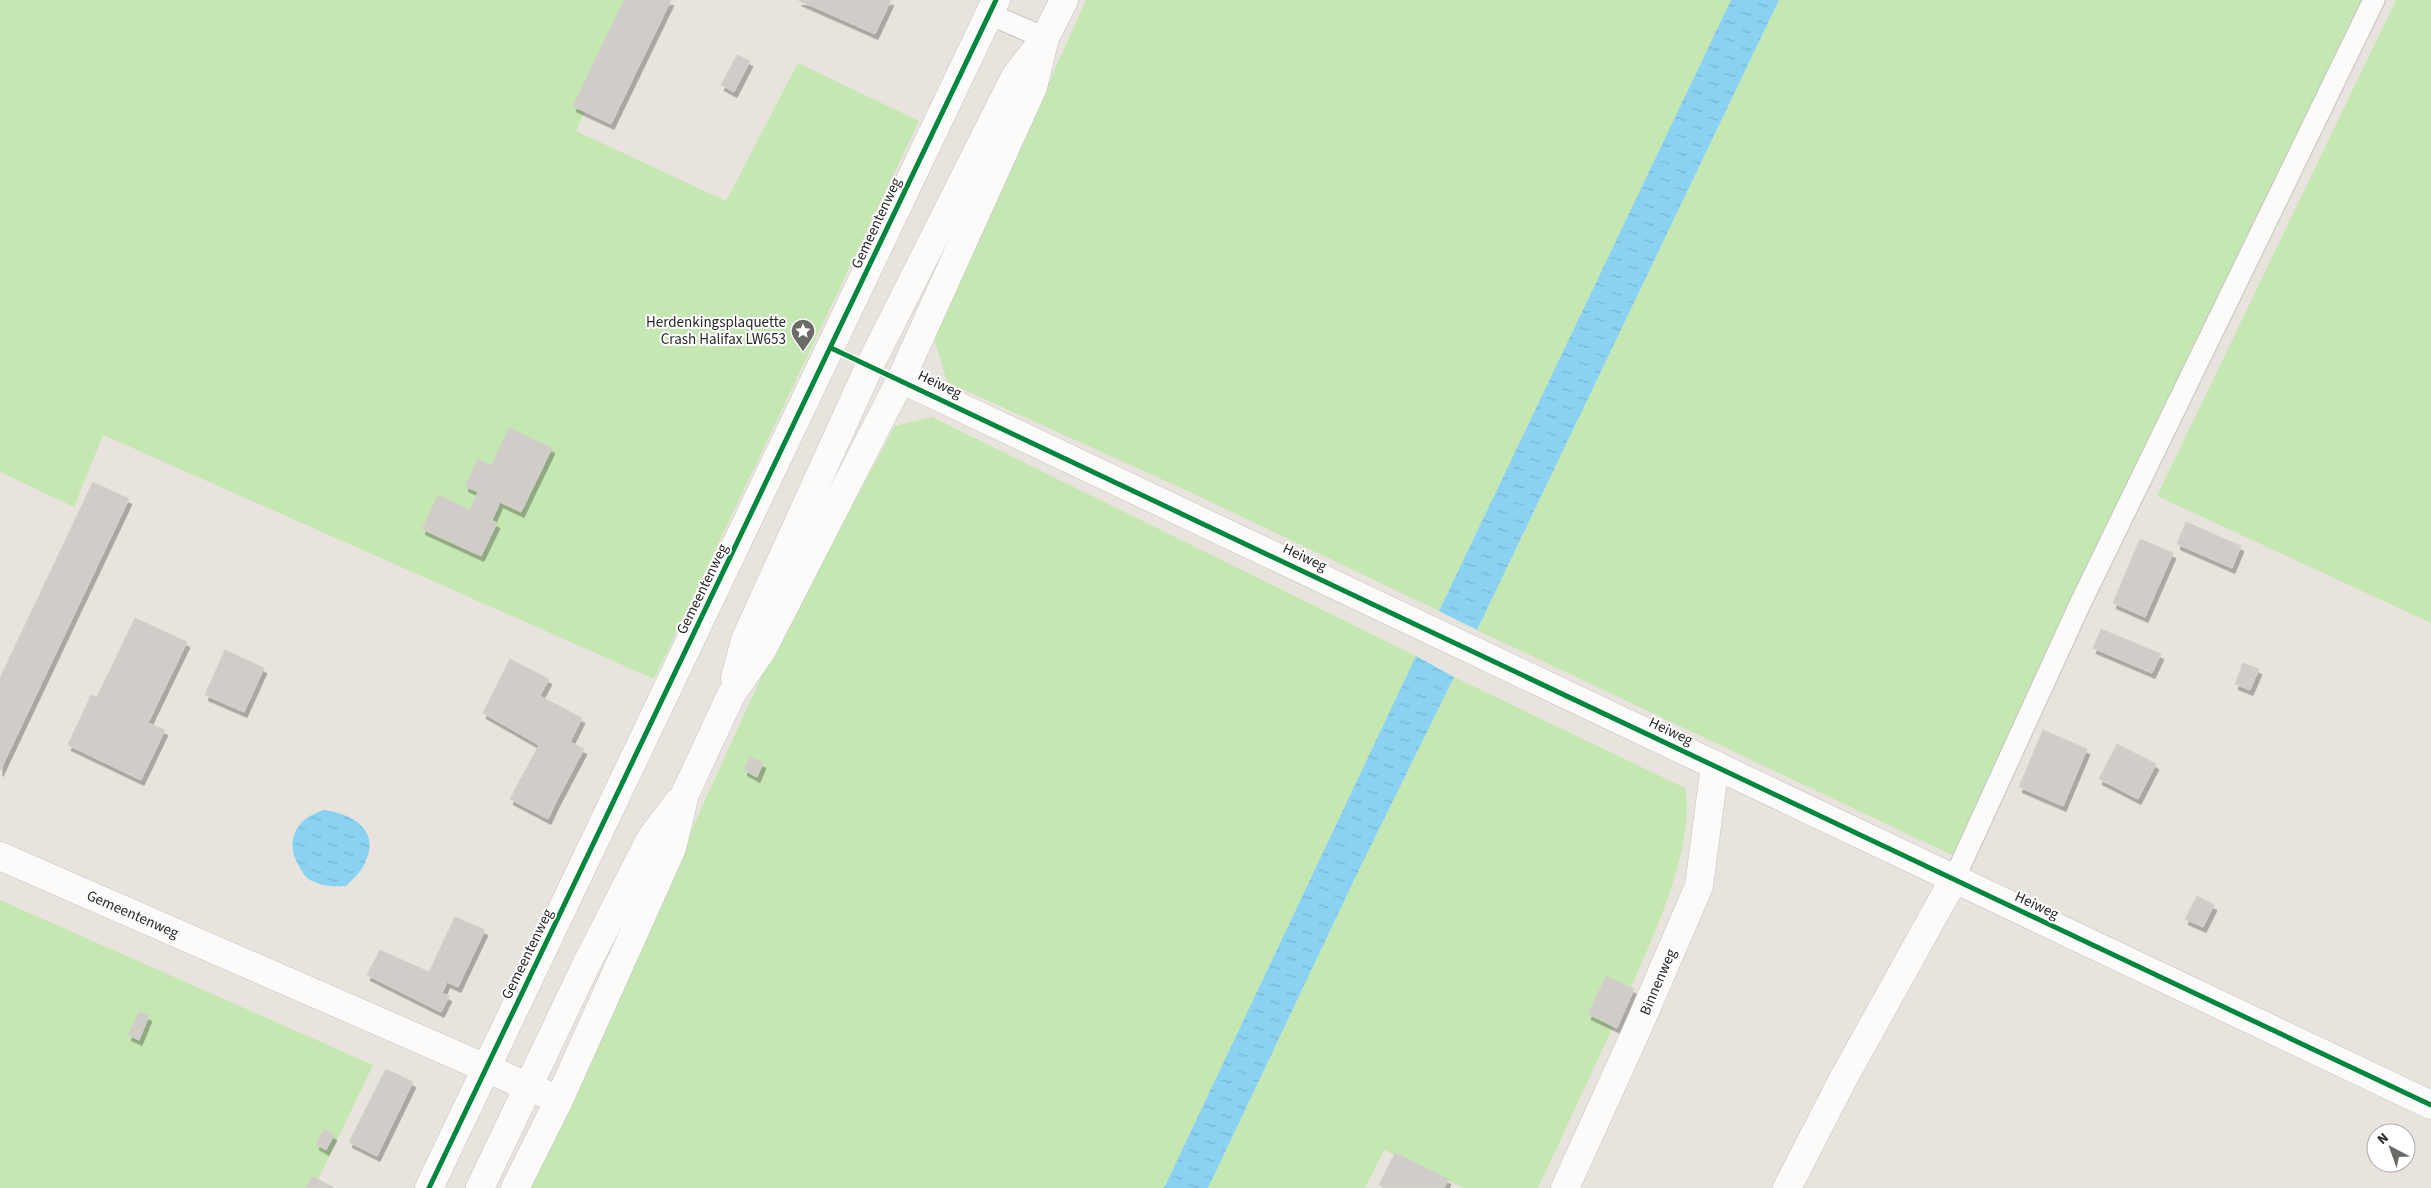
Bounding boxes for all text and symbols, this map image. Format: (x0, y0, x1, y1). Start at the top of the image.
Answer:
street label: Gemeentenweg (846, 174, 907, 272)
place label: Herdenkingsplaquette Crash Halifax LW653 (646, 312, 786, 350)
place icon: Herdenkingsplaquette Crash Halifax LW653 (790, 318, 816, 352)
street label: Heiweg (914, 365, 966, 404)
street label: Heiweg (1279, 538, 1331, 577)
street label: Gemeentenweg (671, 540, 734, 638)
street label: Heiweg (1645, 712, 1697, 751)
street label: Gemeentenweg (83, 885, 182, 944)
street label: Heiweg (2011, 886, 2063, 925)
street label: Gemeentenweg (496, 905, 559, 1003)
street label: Binnenweg (1635, 945, 1682, 1018)
north arrow (2366, 1123, 2416, 1173)
text: N (2373, 1128, 2393, 1150)

